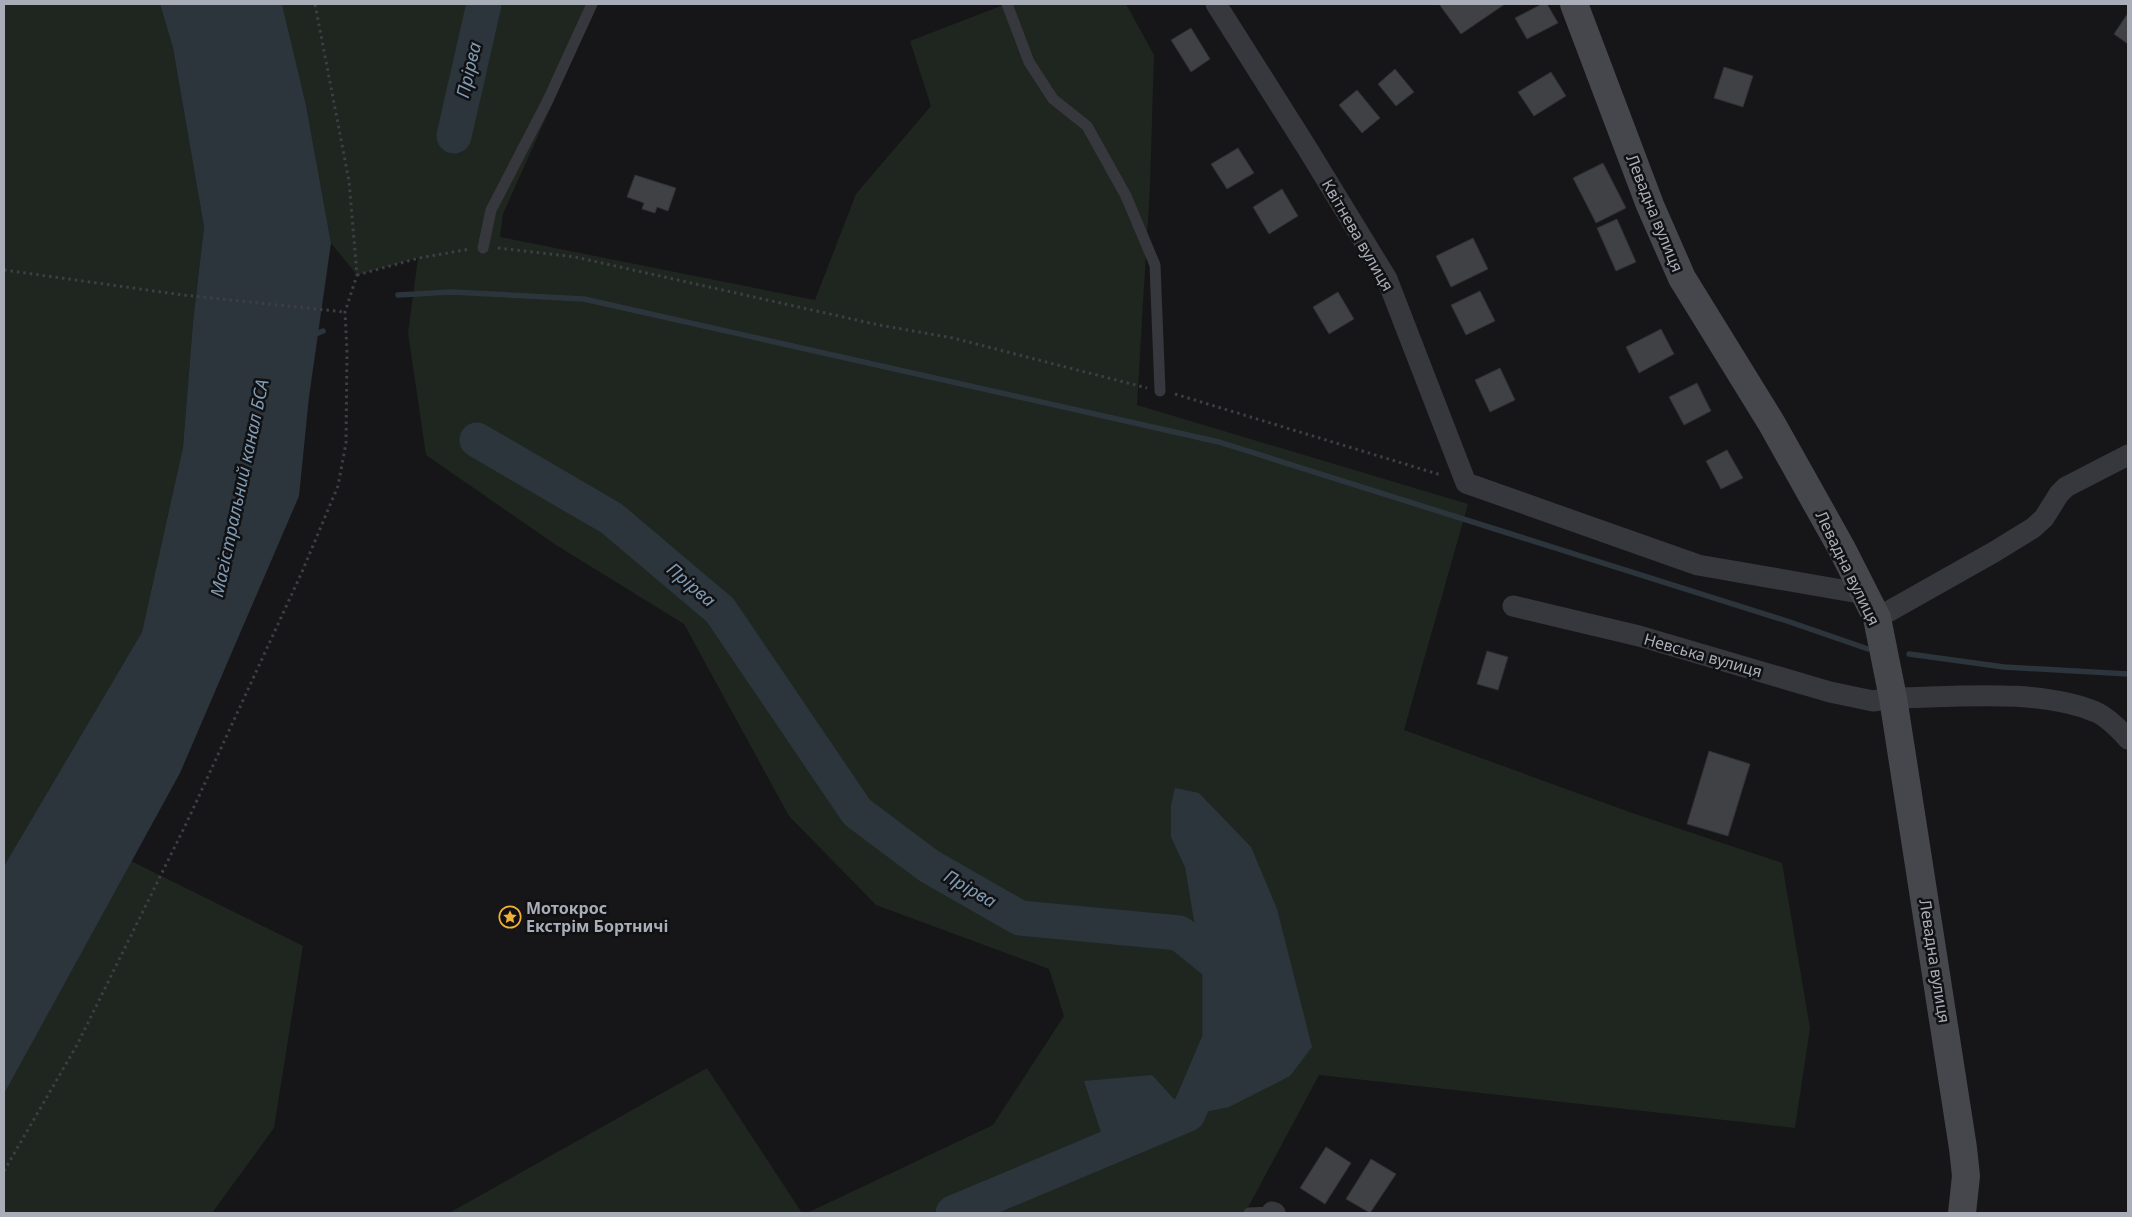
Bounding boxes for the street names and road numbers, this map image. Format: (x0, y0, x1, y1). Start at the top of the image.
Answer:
street label: Левадна вулиця (1621, 151, 1689, 275)
street label: Квітнева вулиця (1317, 175, 1399, 295)
street label: Левадна вулиця (1811, 507, 1885, 629)
street label: Невська вулиця (1641, 628, 1765, 682)
street label: Левадна вулиця (1914, 898, 1956, 1024)

